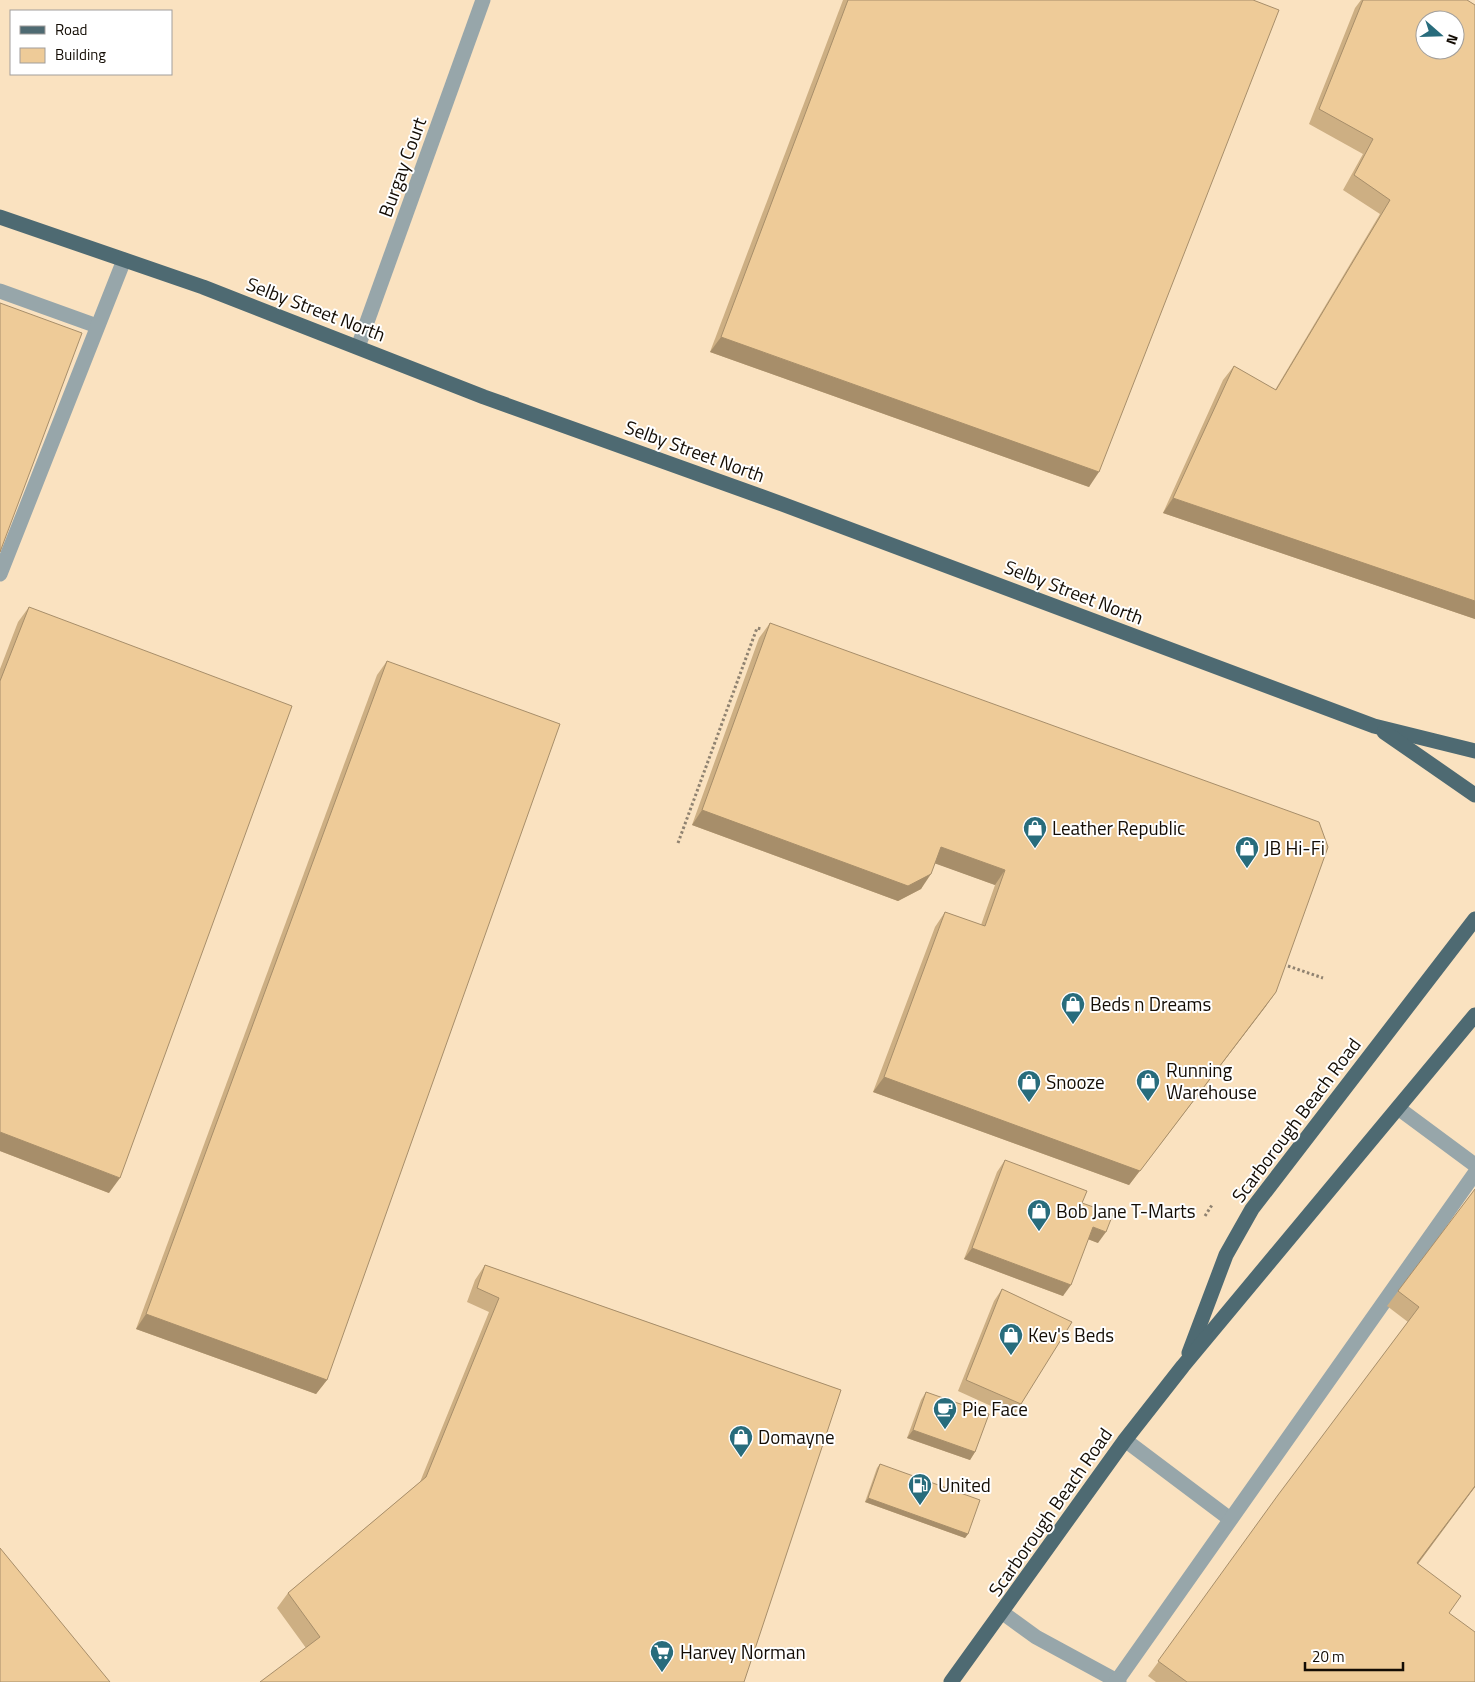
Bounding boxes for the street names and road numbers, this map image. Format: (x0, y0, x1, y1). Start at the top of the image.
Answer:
street label: Burgay Court (370, 113, 433, 221)
street label: Selby Street North (242, 269, 390, 348)
street label: Selby Street North (621, 412, 769, 489)
street label: Selby Street North (1000, 552, 1148, 631)
street label: Scarborough Beach Road (1224, 1031, 1367, 1208)
street label: Scarborough Beach Road (980, 1421, 1119, 1602)

